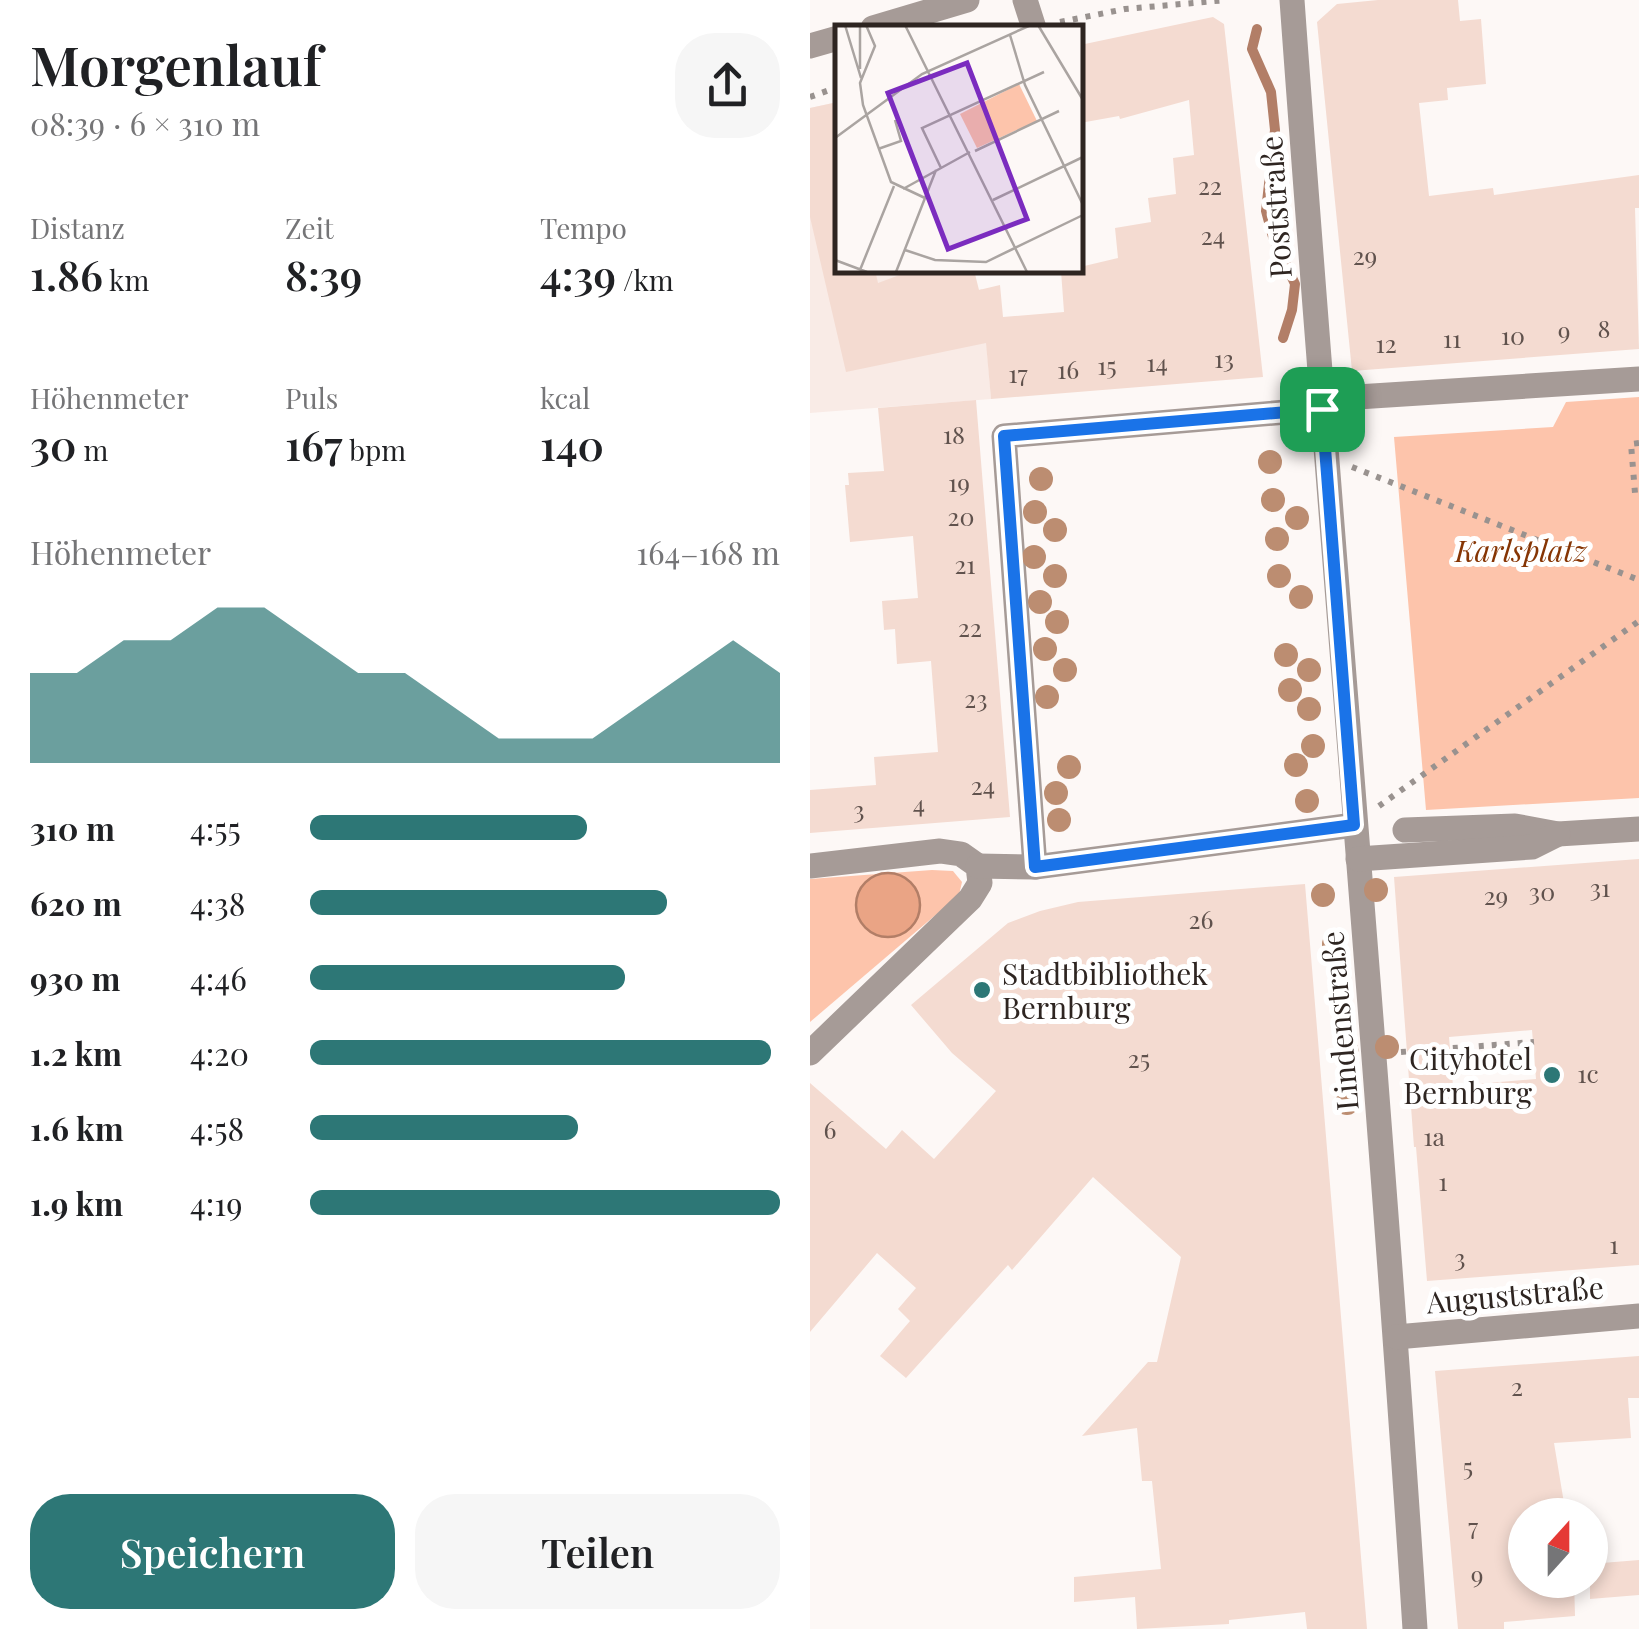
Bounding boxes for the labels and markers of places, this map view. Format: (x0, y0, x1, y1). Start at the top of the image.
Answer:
pin (1280, 367, 1365, 452)
place label: Stadtbibliothek Bernburg (1002, 953, 1208, 1027)
marker: Stadtbibliothek Bernburg (971, 979, 993, 1001)
place label: Cityhotel Bernburg (1403, 1038, 1532, 1112)
marker: Cityhotel Bernburg (1541, 1064, 1563, 1086)

